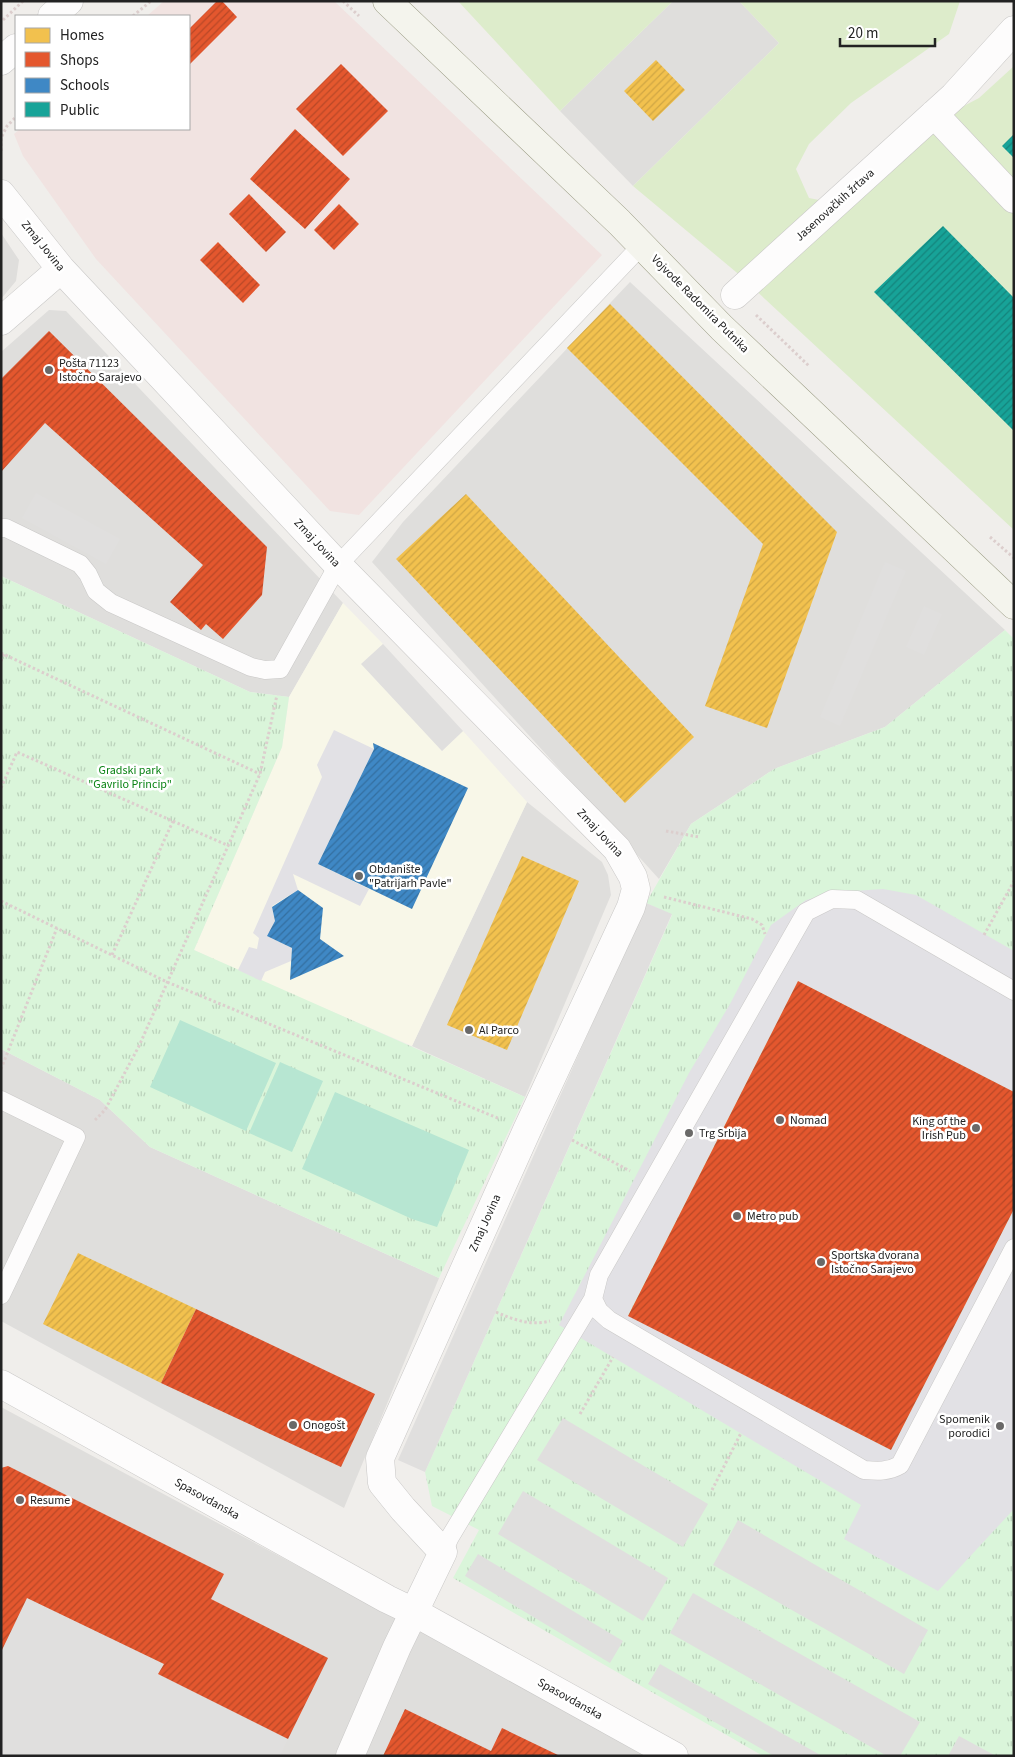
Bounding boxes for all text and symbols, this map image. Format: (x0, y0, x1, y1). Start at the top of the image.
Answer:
legend (15, 15, 190, 130)
scale bar (840, 15, 935, 47)
text: 20 m (848, 23, 878, 44)
text: Homes (60, 25, 104, 46)
text: Shops (60, 50, 99, 71)
text: Schools (60, 75, 109, 96)
text: Public (60, 100, 99, 121)
street label: Jasenovačkih žrtava (792, 165, 878, 245)
street label: Zmaj Jovina (17, 217, 69, 275)
street label: Vojvode Radomira Putnika (647, 251, 753, 357)
place label: Pošta 71123 Istočno Sarajevo (59, 355, 142, 386)
marker: Pošta 71123 Istočno Sarajevo (43, 364, 55, 376)
street label: Zmaj Jovina (290, 515, 344, 571)
park label: Gradski park "Gavrilo Princip" (88, 762, 172, 793)
street label: Zmaj Jovina (573, 805, 627, 861)
place label: Obdanište "Patrijarh Pavle" (369, 861, 452, 892)
marker: Obdanište "Patrijarh Pavle" (353, 870, 365, 882)
place label: Al Parco (479, 1022, 519, 1039)
marker: Al Parco (463, 1024, 475, 1036)
place label: Nomad (790, 1112, 827, 1129)
place label: King of the Irish Pub (912, 1113, 966, 1144)
marker: Nomad (774, 1114, 786, 1126)
marker: King of the Irish Pub (970, 1122, 982, 1134)
place label: Trg Srbija (699, 1125, 747, 1142)
marker: Trg Srbija (683, 1127, 695, 1139)
street label: Zmaj Jovina (465, 1192, 505, 1254)
place label: Metro pub (747, 1208, 799, 1225)
marker: Metro pub (731, 1210, 743, 1222)
place label: Sportska dvorana Istočno Sarajevo (831, 1247, 919, 1278)
marker: Sportska dvorana Istočno Sarajevo (815, 1256, 827, 1268)
place label: Spomenik porodici (939, 1411, 990, 1442)
place label: Onogošt (303, 1417, 345, 1434)
marker: Onogošt (287, 1419, 299, 1431)
marker: Spomenik porodici (994, 1420, 1006, 1432)
street label: Spasovdanska (171, 1474, 243, 1524)
place label: Resume (30, 1492, 70, 1509)
marker: Resume (14, 1494, 26, 1506)
street label: Spasovdanska (534, 1674, 606, 1724)

